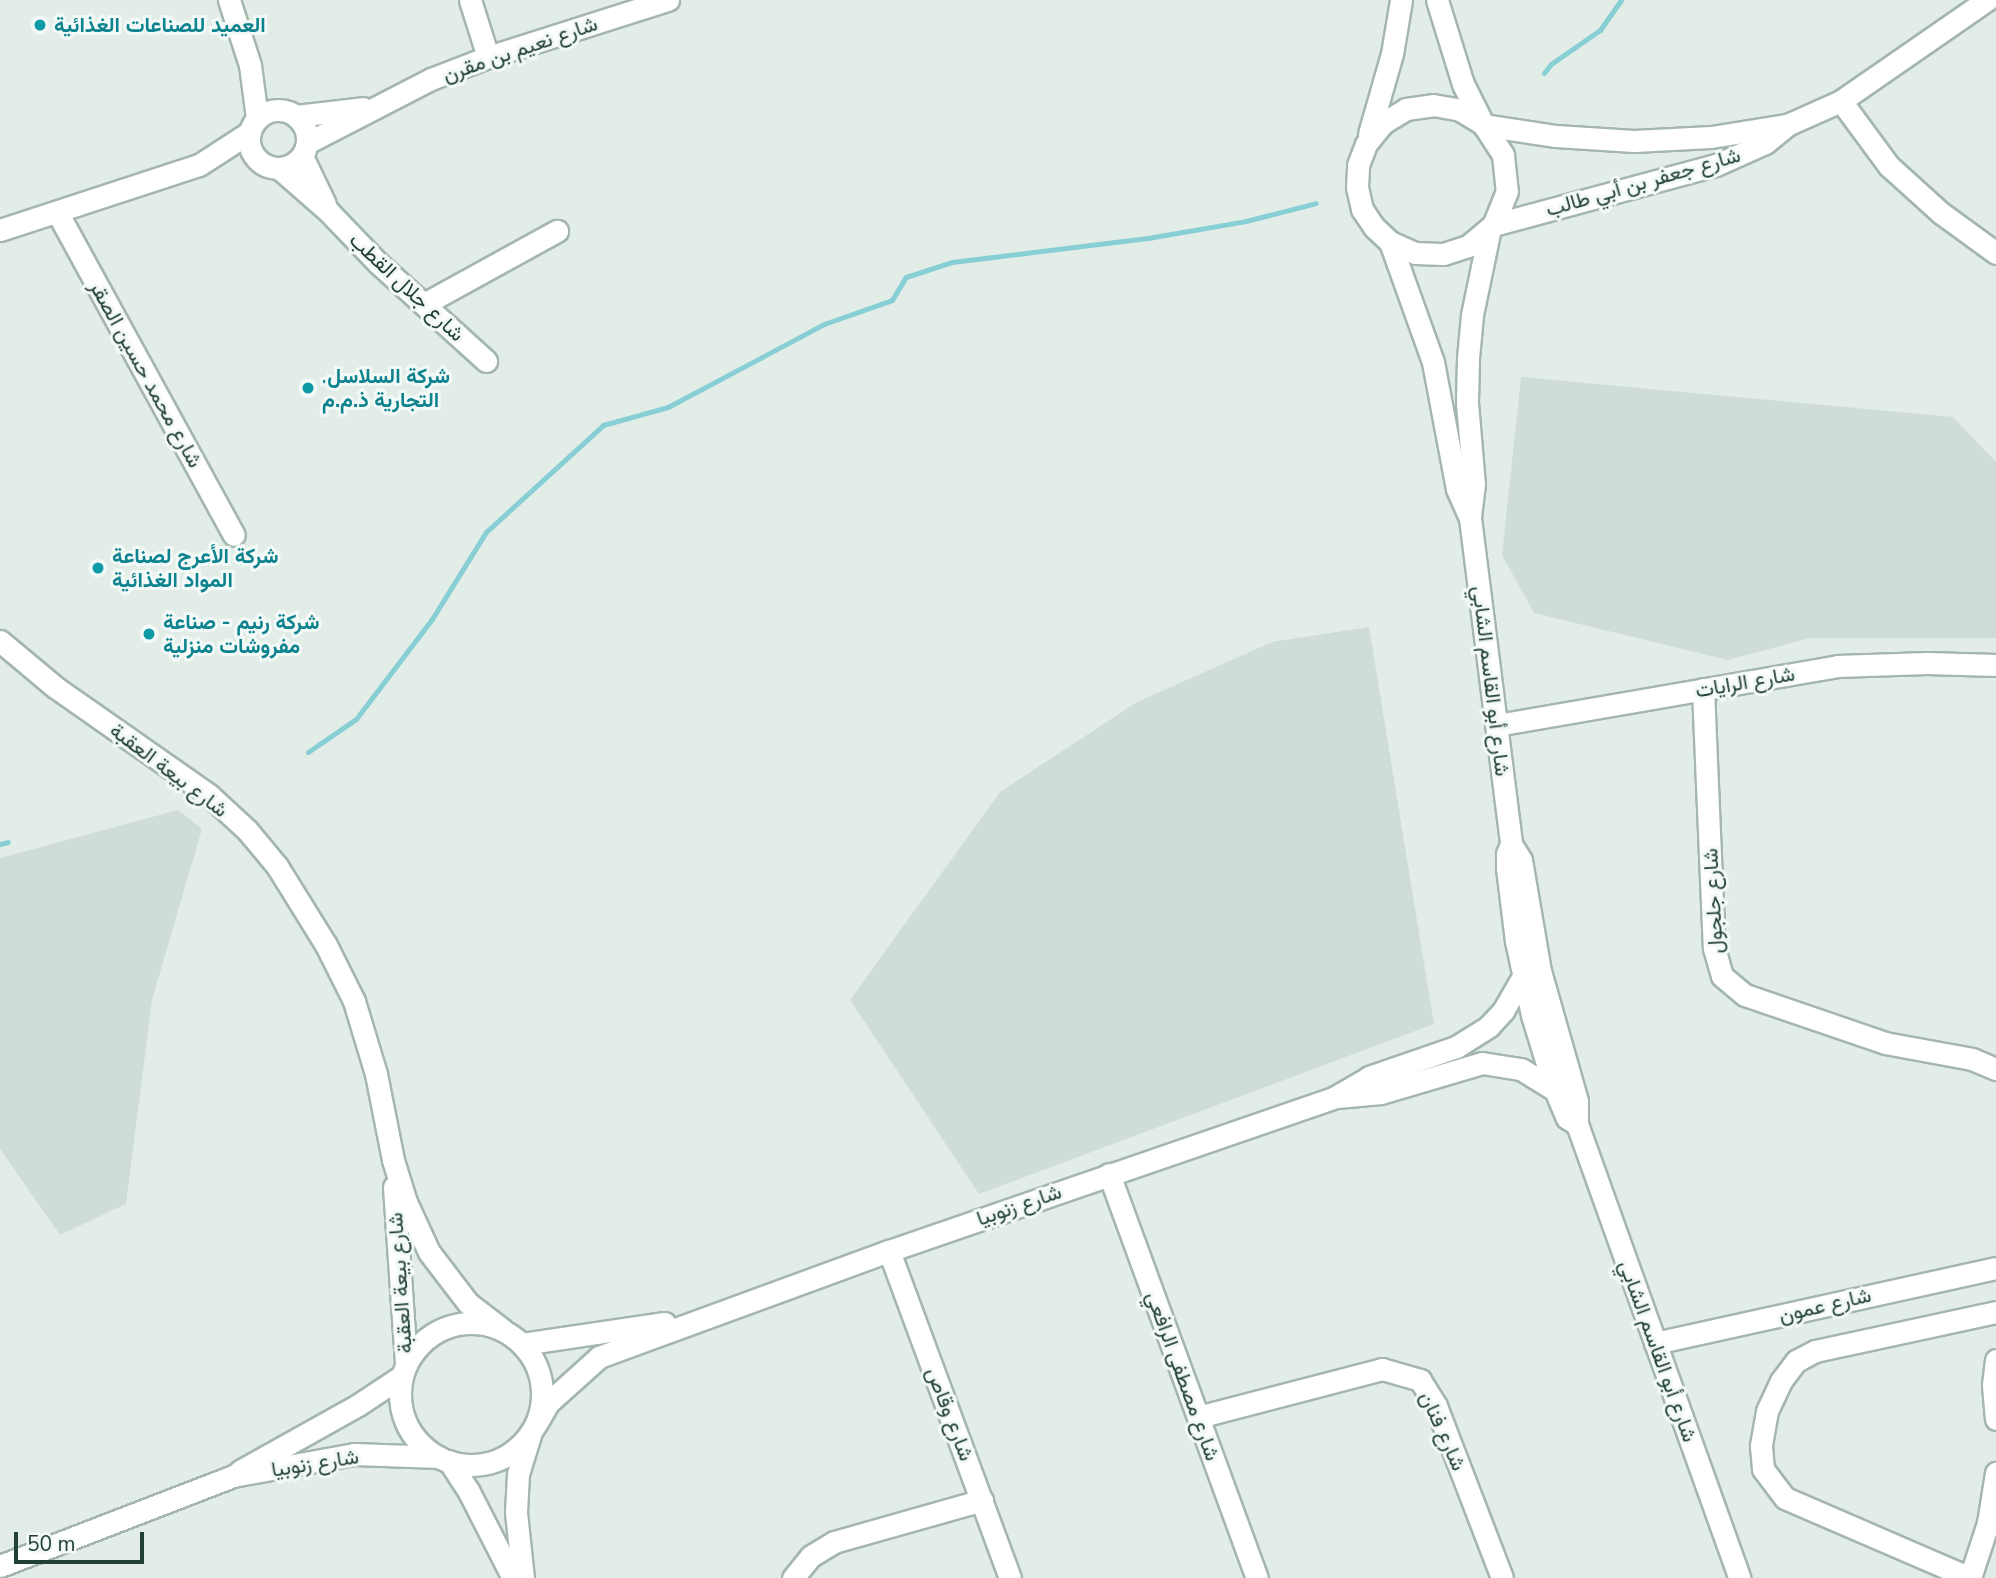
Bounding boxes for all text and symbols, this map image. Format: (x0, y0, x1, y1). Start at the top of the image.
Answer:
street label: شارع نعيم بن مقرن (439, 11, 601, 87)
place label: العميد للصناعات الغذائية (54, 12, 266, 38)
marker: العميد للصناعات الغذائية (32, 17, 48, 33)
street label: شارع جعفر بن أبي طالب (1543, 142, 1743, 222)
street label: شارع جلال القطب (344, 227, 470, 347)
street label: شارع محمد حسين الصقر (84, 276, 208, 472)
place label: .شركة السلاسل التجارية ذ.م.م (322, 363, 450, 413)
marker: .شركة السلاسل التجارية ذ.م.م (300, 380, 316, 396)
place label: شركة الأعرج لصناعة المواد الغذائية (112, 543, 279, 593)
marker: شركة الأعرج لصناعة المواد الغذائية (90, 560, 106, 576)
street label: شارع أبو القاسم الشابي (1467, 584, 1515, 778)
place label: شركة رنيم - صناعة مفروشات منزلية (163, 609, 319, 659)
marker: شركة رنيم - صناعة مفروشات منزلية (141, 626, 157, 642)
street label: شارع الرايات (1693, 661, 1797, 703)
street label: شارع بيعة العقبة (105, 717, 233, 823)
street label: شارع جلجول (1698, 848, 1728, 954)
street label: شارع زنوبيا (973, 1179, 1065, 1231)
street label: شارع بيعة العقبة (383, 1212, 417, 1354)
street label: شارع أبو القاسم الشابي (1613, 1257, 1703, 1445)
street label: شارع عمون (1776, 1282, 1874, 1328)
street label: شارع مصطفى الرافعي (1141, 1288, 1225, 1464)
street label: شارع وقاص (921, 1364, 979, 1464)
street label: شارع فنان (1414, 1387, 1472, 1475)
street label: شارع زنوبيا (270, 1444, 360, 1482)
scale bar (18, 1518, 147, 1562)
text: 50 m (27, 1530, 76, 1558)

